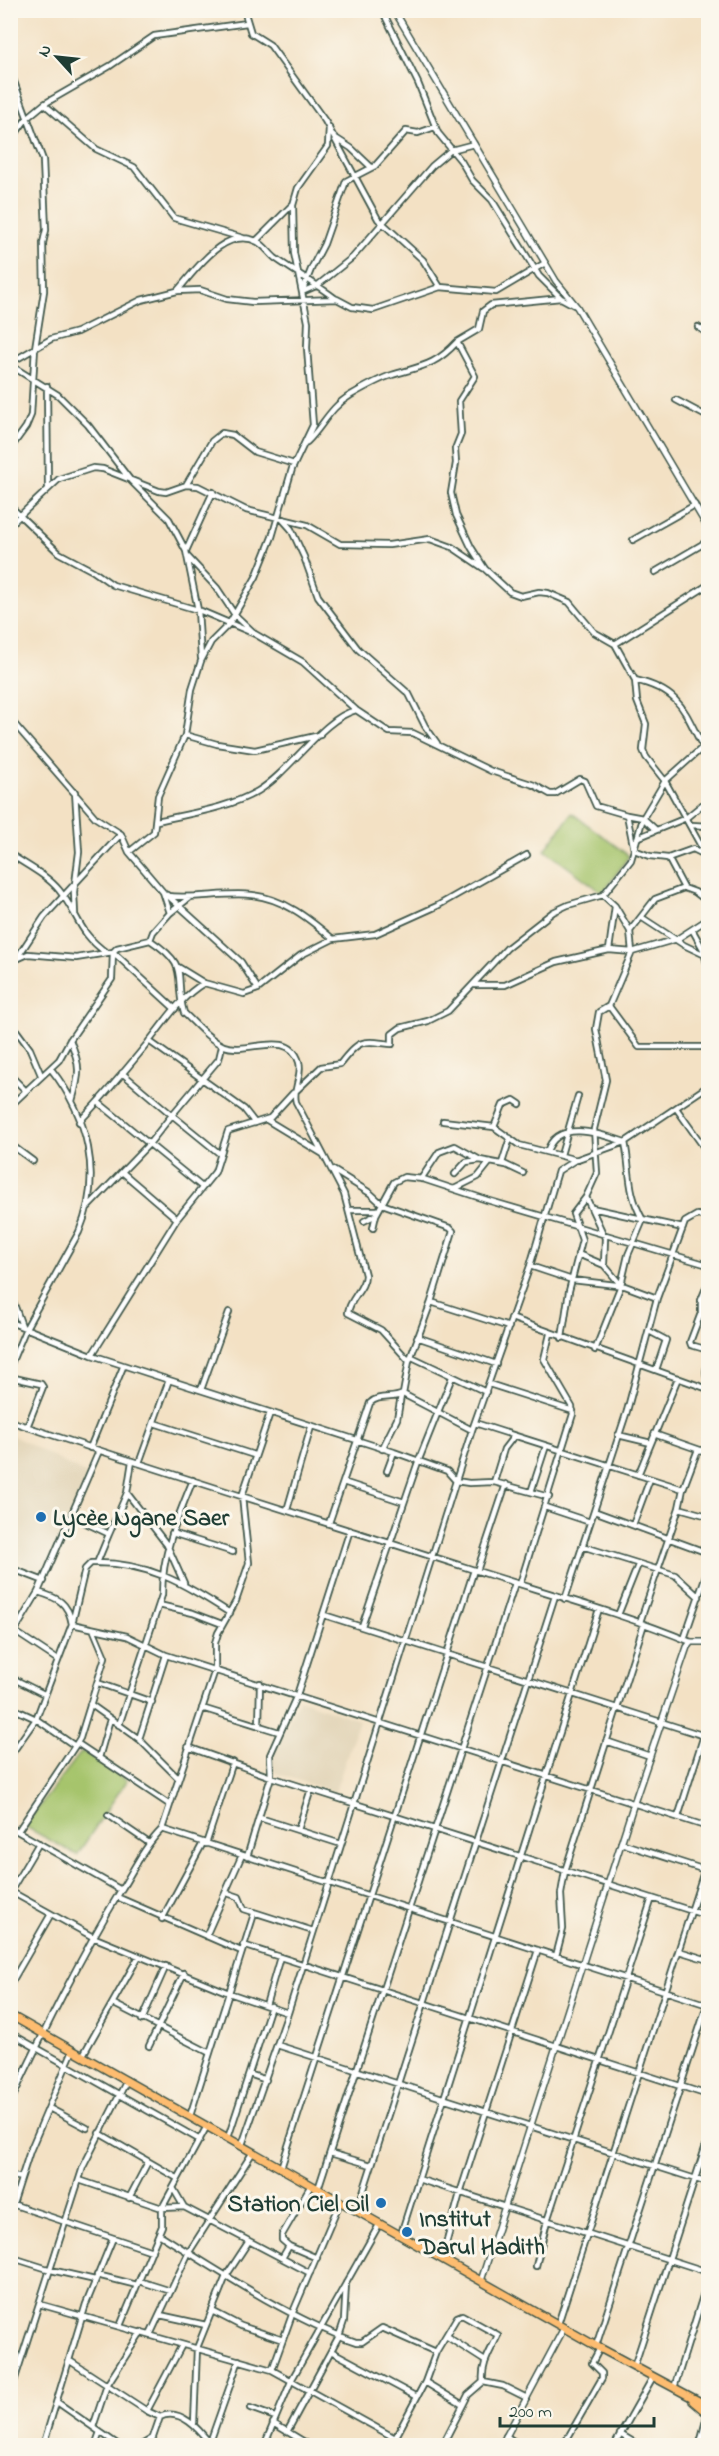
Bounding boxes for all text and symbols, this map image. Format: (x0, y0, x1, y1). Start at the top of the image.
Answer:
north arrow (27, 27, 87, 87)
text: N (32, 41, 59, 61)
place label: Lycèe Ngane Saer (53, 1502, 230, 1538)
marker: Lycèe Ngane Saer (34, 1510, 48, 1524)
place label: Station Ciel Oil (227, 2188, 369, 2223)
marker: Station Ciel Oil (374, 2196, 388, 2210)
place label: Institut Darul Hadith (418, 2203, 545, 2266)
marker: Institut Darul Hadith (400, 2225, 414, 2239)
scale bar (500, 2390, 654, 2428)
text: 200 m (509, 2400, 552, 2426)

